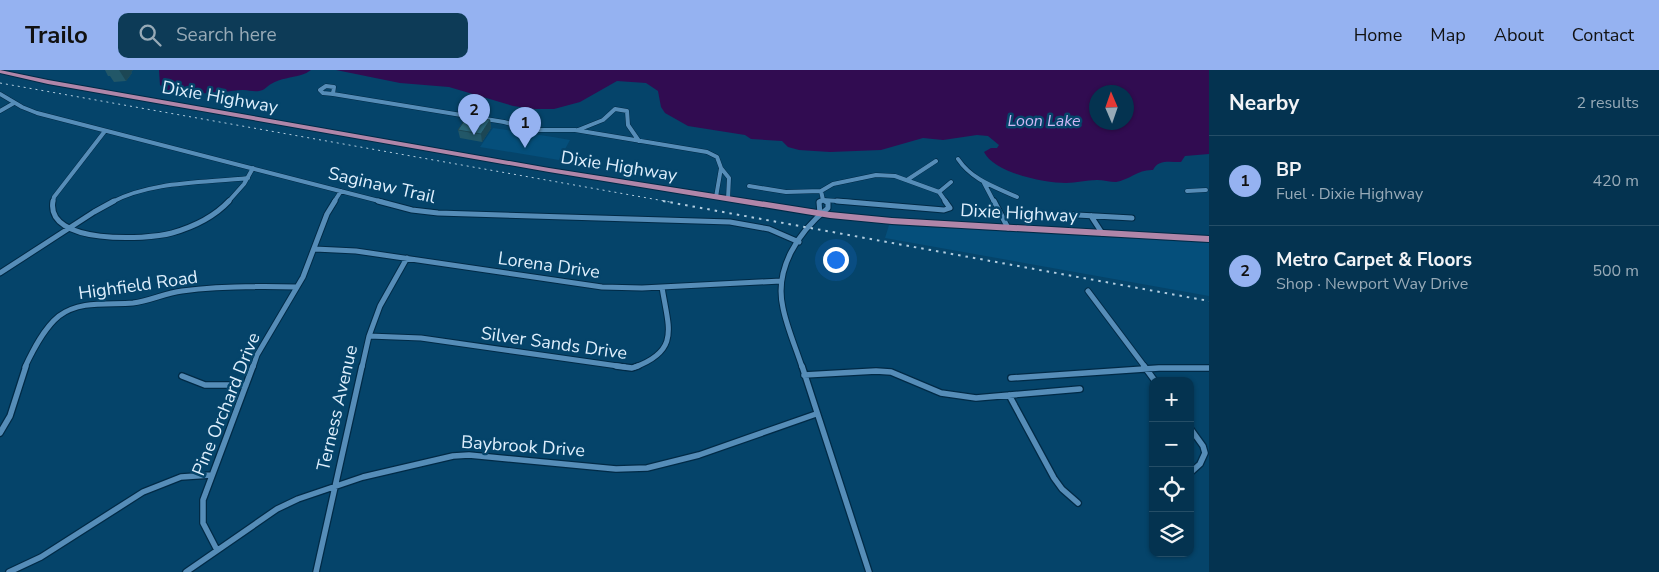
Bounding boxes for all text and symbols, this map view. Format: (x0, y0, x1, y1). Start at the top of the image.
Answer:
search box (118, 13, 468, 58)
text: Trailo (25, 19, 88, 51)
icon: search (136, 21, 164, 49)
text: Search here (176, 22, 277, 48)
text: Home (1354, 23, 1402, 47)
text: Map (1430, 23, 1466, 47)
text: About (1494, 23, 1544, 47)
text: Contact (1572, 23, 1634, 47)
street label: Dixie Highway (160, 75, 281, 119)
north arrow (1089, 85, 1134, 130)
text: Nearby (1229, 89, 1299, 117)
text: 2 results (1577, 92, 1639, 114)
pin: 2 (458, 94, 490, 135)
pin: 1 (509, 107, 541, 148)
water label: Loon Lake (1007, 110, 1081, 132)
street label: Dixie Highway (559, 145, 680, 187)
text: BP (1276, 157, 1301, 183)
street label: Saginaw Trail (326, 161, 439, 209)
text: 1 (1240, 170, 1250, 192)
text: 420 m (1592, 170, 1639, 192)
text: Fuel · Dixie Highway (1276, 183, 1423, 205)
street label: Dixie Highway (960, 198, 1079, 228)
street label: Lorena Drive (496, 246, 602, 284)
your location (823, 247, 849, 273)
text: Metro Carpet & Floors (1276, 247, 1472, 273)
text: 2 (1240, 260, 1250, 282)
text: 500 m (1592, 260, 1639, 282)
street label: Highfield Road (77, 265, 199, 305)
text: Shop · Newport Way Drive (1276, 273, 1468, 295)
street label: Silver Sands Drive (479, 321, 629, 365)
street label: Pine Orchard Drive (186, 329, 266, 479)
street label: Terness Avenue (311, 343, 363, 473)
map controls (1149, 377, 1194, 557)
button: + (1149, 377, 1194, 422)
button: − (1149, 422, 1194, 467)
street label: Baybrook Drive (460, 430, 586, 462)
button: locate (1149, 467, 1194, 512)
button: layers (1149, 512, 1194, 557)

